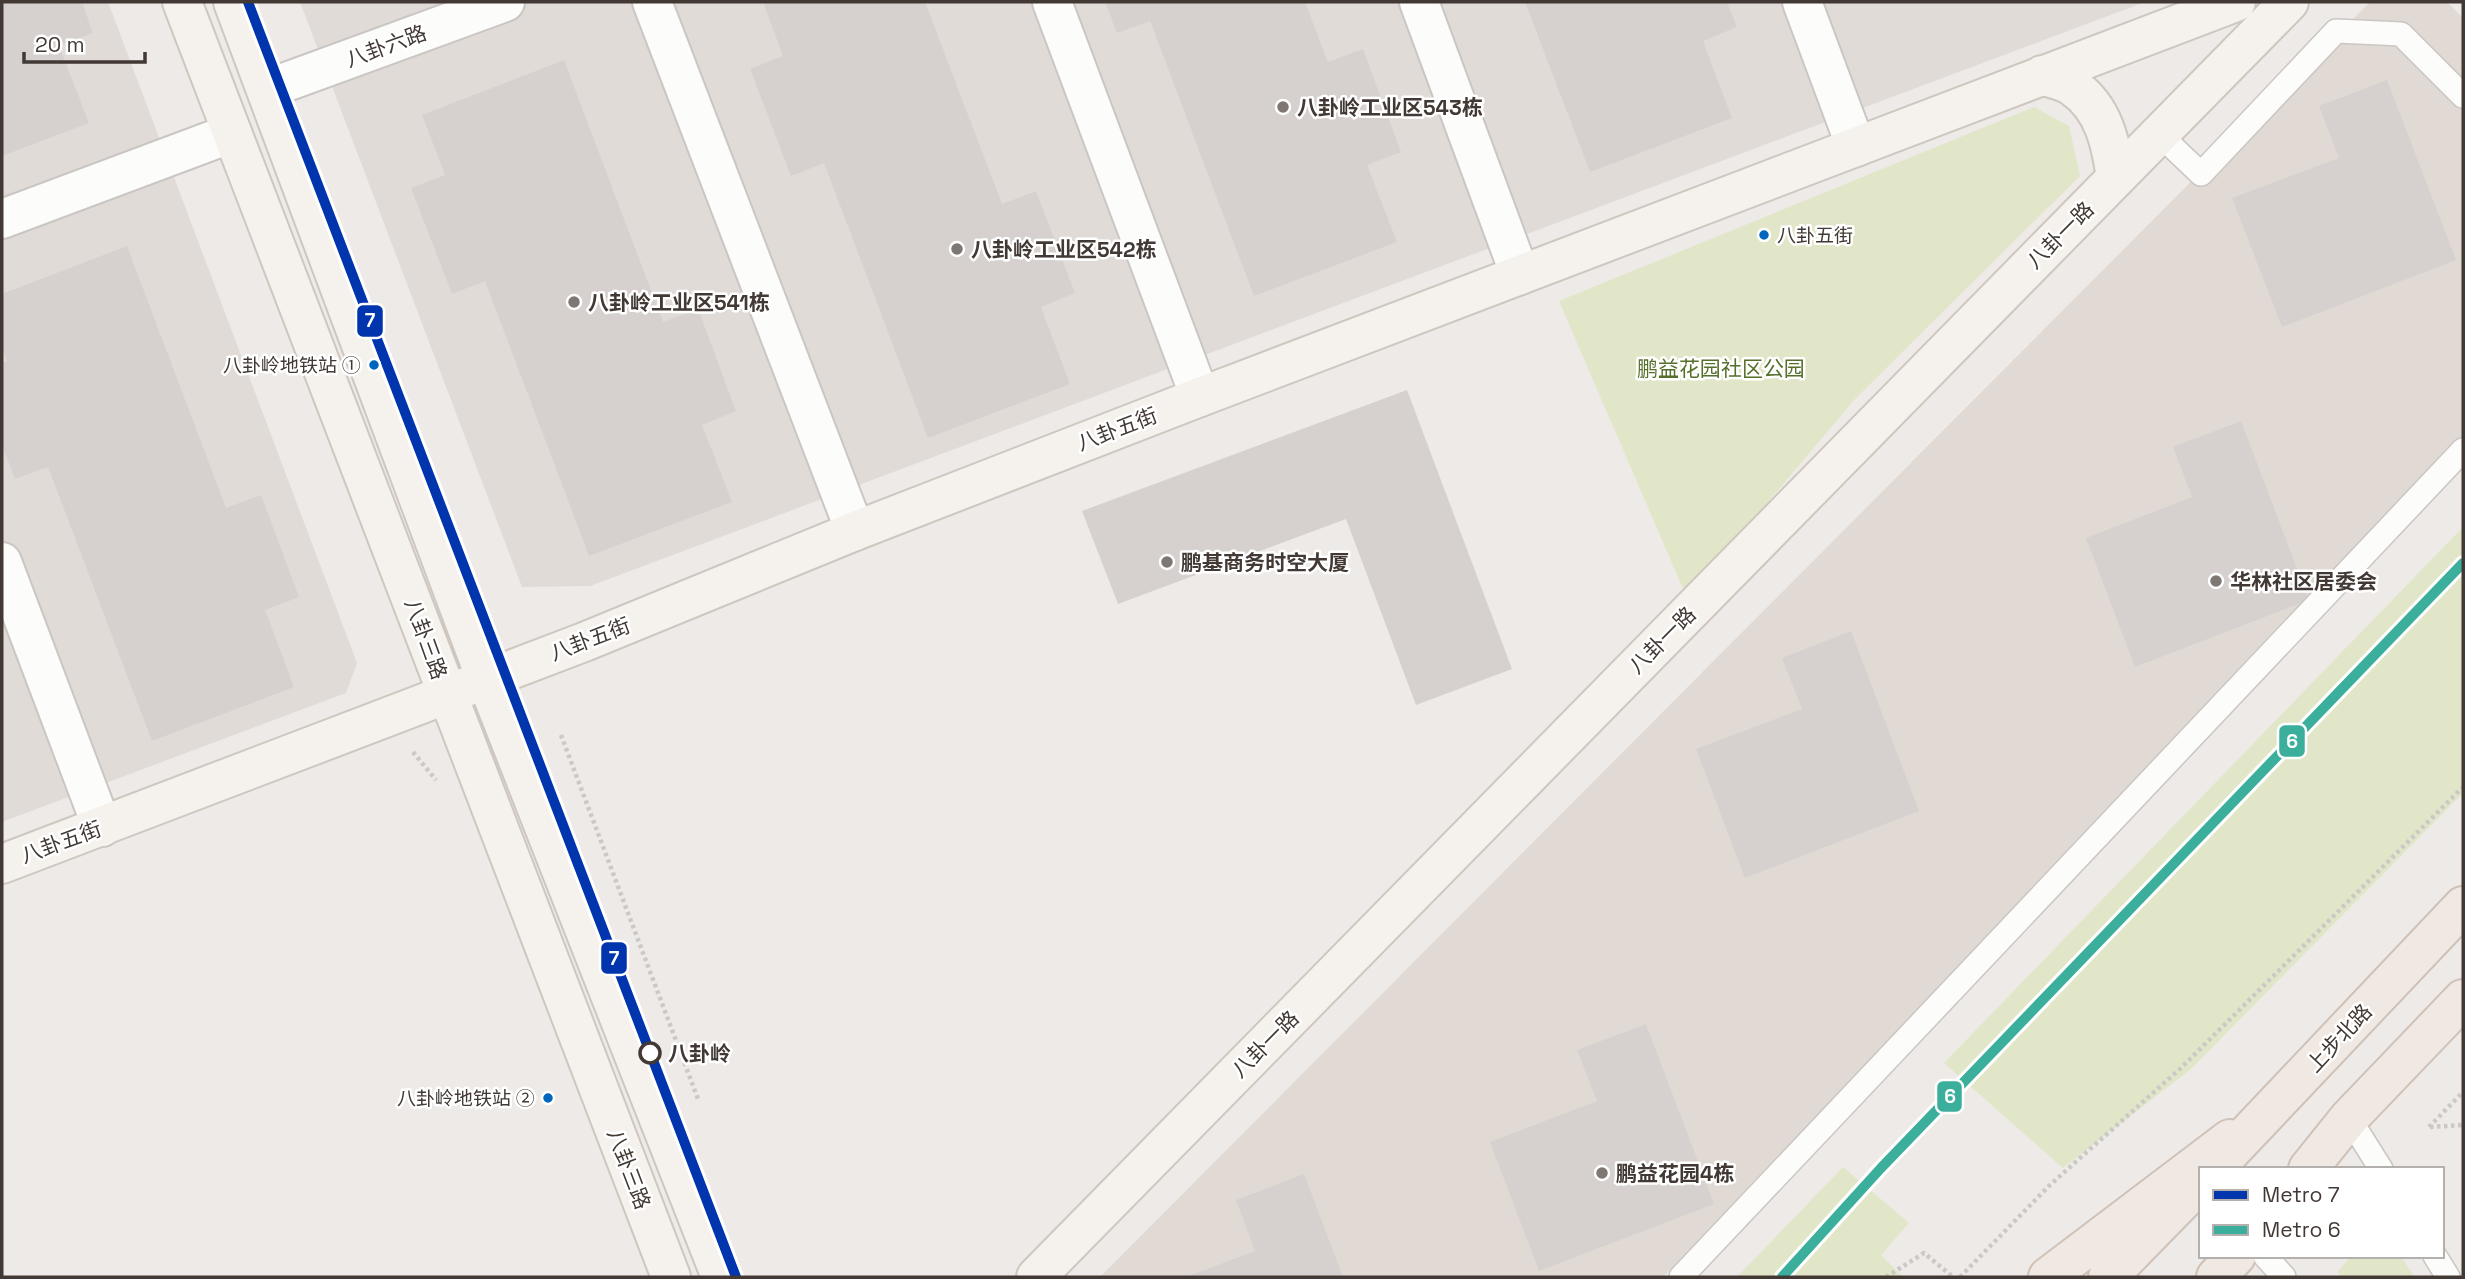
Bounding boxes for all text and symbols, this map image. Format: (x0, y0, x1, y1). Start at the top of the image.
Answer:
street label: 八卦六路 (342, 19, 430, 73)
scale bar (24, 21, 145, 65)
text: 20 m (35, 31, 85, 58)
place label: 八卦岭工业区543栋 (1297, 94, 1483, 121)
marker: 八卦岭工业区543栋 (1275, 99, 1291, 115)
street label: 八卦一路 (2021, 196, 2099, 274)
place label: 八卦五街 (1777, 223, 1853, 248)
marker: 八卦五街 (1757, 228, 1771, 242)
place label: 八卦岭工业区542栋 (971, 236, 1156, 263)
marker: 八卦岭工业区542栋 (949, 241, 965, 257)
place label: 八卦岭工业区541栋 (588, 289, 770, 316)
marker: 八卦岭工业区541栋 (566, 294, 582, 310)
line badge: 7 (356, 304, 384, 338)
text: 7 (365, 308, 376, 333)
place label: 八卦岭地铁站 ① (223, 353, 361, 378)
park label: 鹏益花园社区公园 (1637, 355, 1805, 382)
marker: 八卦岭地铁站 ① (367, 358, 381, 372)
street label: 八卦五街 (1073, 401, 1161, 457)
place label: 鹏基商务时空大厦 (1181, 549, 1349, 576)
marker: 鹏基商务时空大厦 (1159, 554, 1175, 570)
place label: 华林社区居委会 (2230, 568, 2377, 595)
marker: 华林社区居委会 (2208, 573, 2224, 589)
street label: 八卦三路 (399, 595, 453, 683)
street label: 八卦一路 (1623, 601, 1701, 679)
street label: 八卦五街 (546, 611, 634, 667)
line badge: 6 (2278, 724, 2306, 758)
text: 6 (2286, 729, 2298, 754)
street label: 八卦五街 (17, 815, 105, 869)
line badge: 7 (600, 941, 628, 975)
text: 7 (609, 946, 620, 971)
street label: 上步北路 (2300, 998, 2378, 1078)
street label: 八卦一路 (1226, 1005, 1304, 1083)
place label: 八卦岭 (668, 1040, 731, 1067)
marker: 八卦岭 (639, 1042, 661, 1064)
line badge: 6 (1936, 1080, 1963, 1113)
text: 6 (1944, 1084, 1956, 1109)
place label: 八卦岭地铁站 ② (397, 1086, 535, 1111)
marker: 八卦岭地铁站 ② (541, 1091, 555, 1105)
street label: 八卦三路 (601, 1125, 657, 1213)
place label: 鹏益花园4栋 (1616, 1160, 1734, 1187)
marker: 鹏益花园4栋 (1594, 1165, 1610, 1181)
legend (2199, 1167, 2444, 1258)
text: Metro 7 (2262, 1181, 2340, 1208)
text: Metro 6 (2262, 1216, 2341, 1243)

